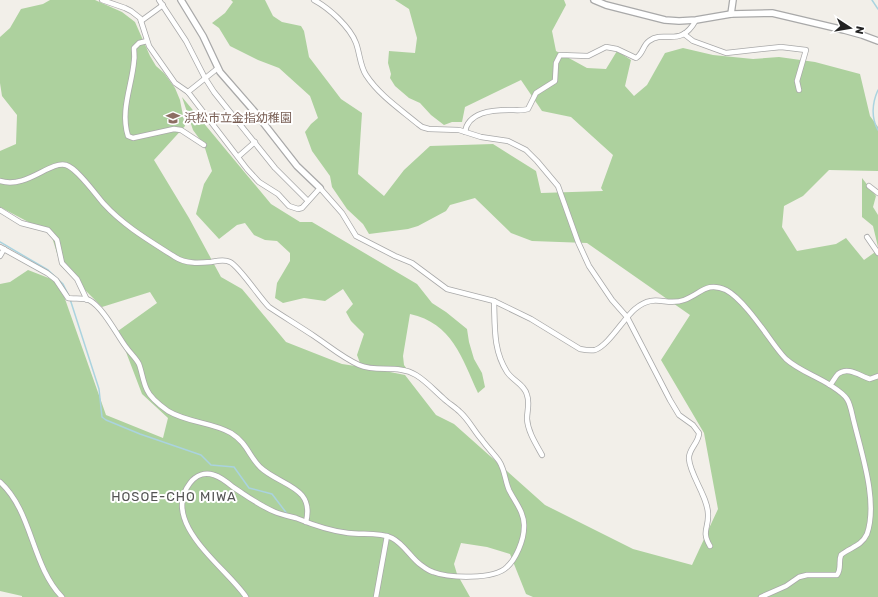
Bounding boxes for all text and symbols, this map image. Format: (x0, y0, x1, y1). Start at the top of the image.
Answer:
north arrow (830, 8, 870, 48)
text: N (852, 25, 866, 35)
school or university icon: 浜松市立金指幼稚園 (165, 110, 181, 126)
place label: 浜松市立金指幼稚園 (184, 111, 292, 125)
district label: HOSOE-CHO MIWA (111, 489, 237, 504)

